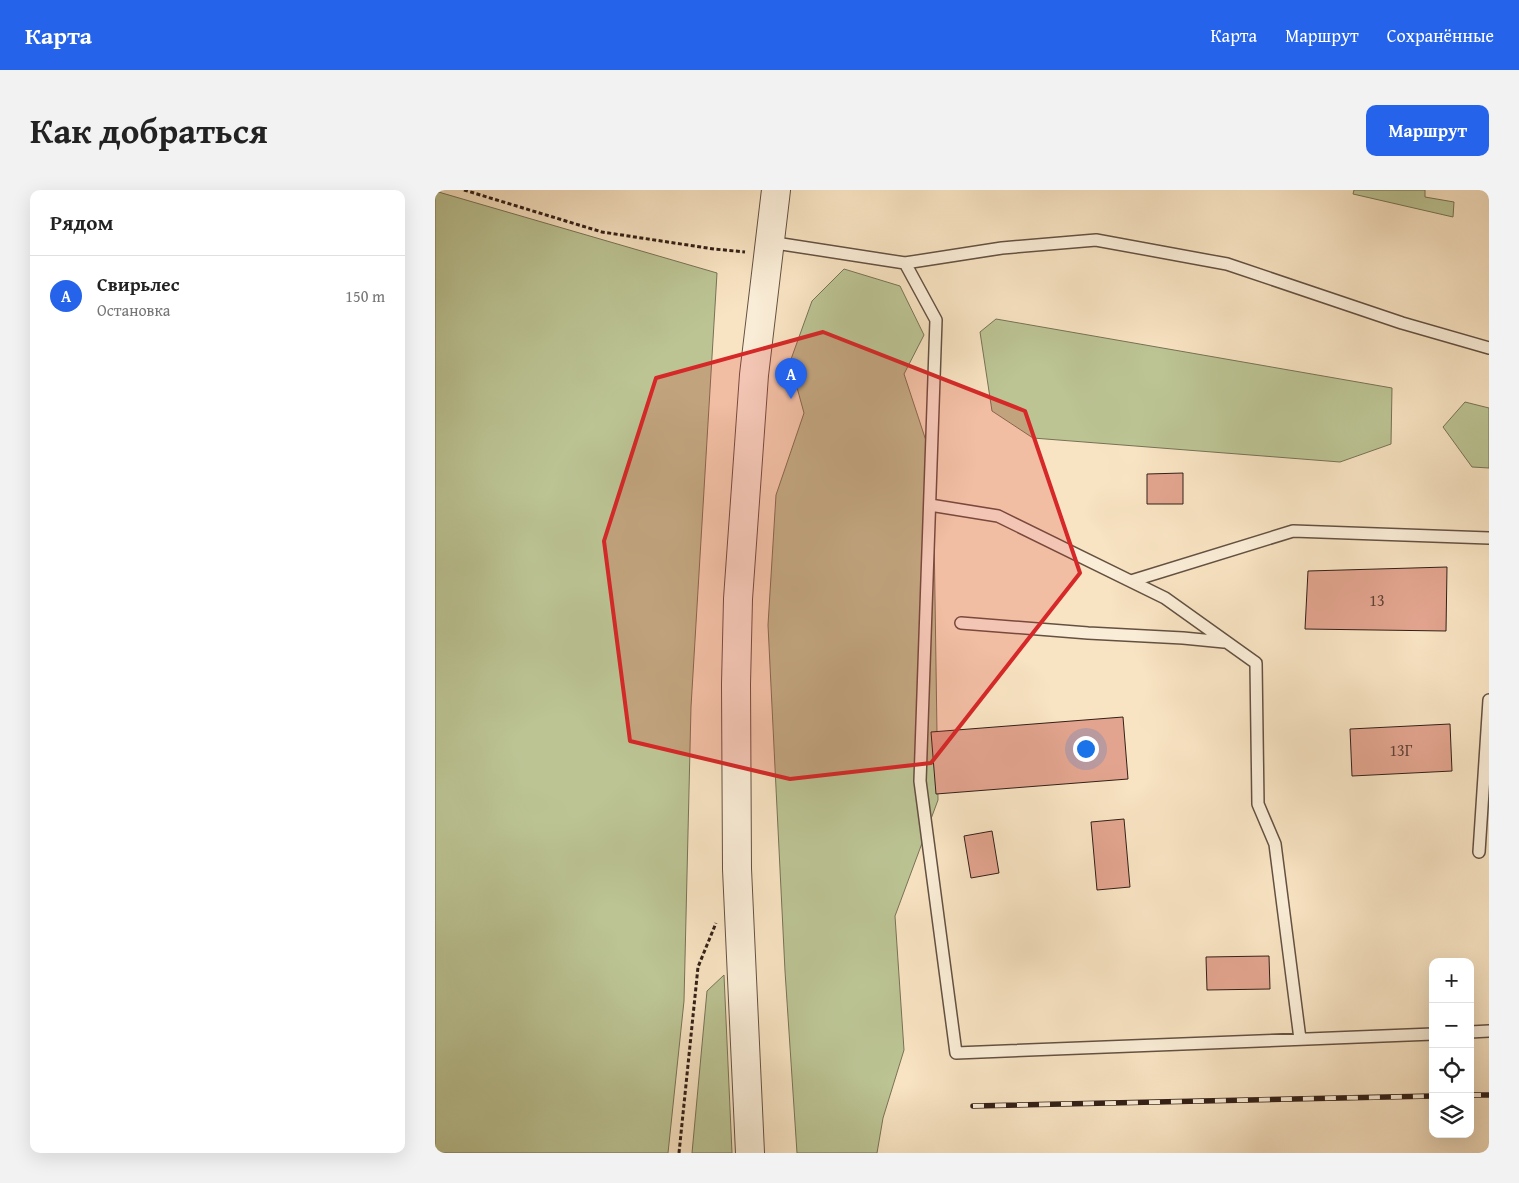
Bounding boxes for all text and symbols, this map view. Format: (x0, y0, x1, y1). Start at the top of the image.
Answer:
text: Карта (25, 18, 92, 53)
text: Карта (1211, 22, 1257, 49)
text: Маршрут (1285, 22, 1359, 49)
text: Сохранённые (1387, 22, 1494, 49)
text: Как добраться (30, 105, 268, 156)
button: Маршрут (1366, 105, 1489, 156)
text: Рядом (50, 207, 113, 238)
text: Свирьлес (97, 270, 179, 298)
text: A (61, 284, 71, 308)
text: 150 m (345, 284, 385, 308)
text: Остановка (97, 298, 170, 322)
pin: A (775, 358, 807, 399)
house number: 13 (1369, 588, 1385, 612)
your location (1073, 736, 1099, 762)
house number: 13Г (1389, 738, 1413, 762)
map controls (1429, 958, 1474, 1138)
button: + (1429, 958, 1474, 1003)
button: − (1429, 1003, 1474, 1048)
button: locate (1429, 1048, 1474, 1093)
button: layers (1429, 1093, 1474, 1138)

